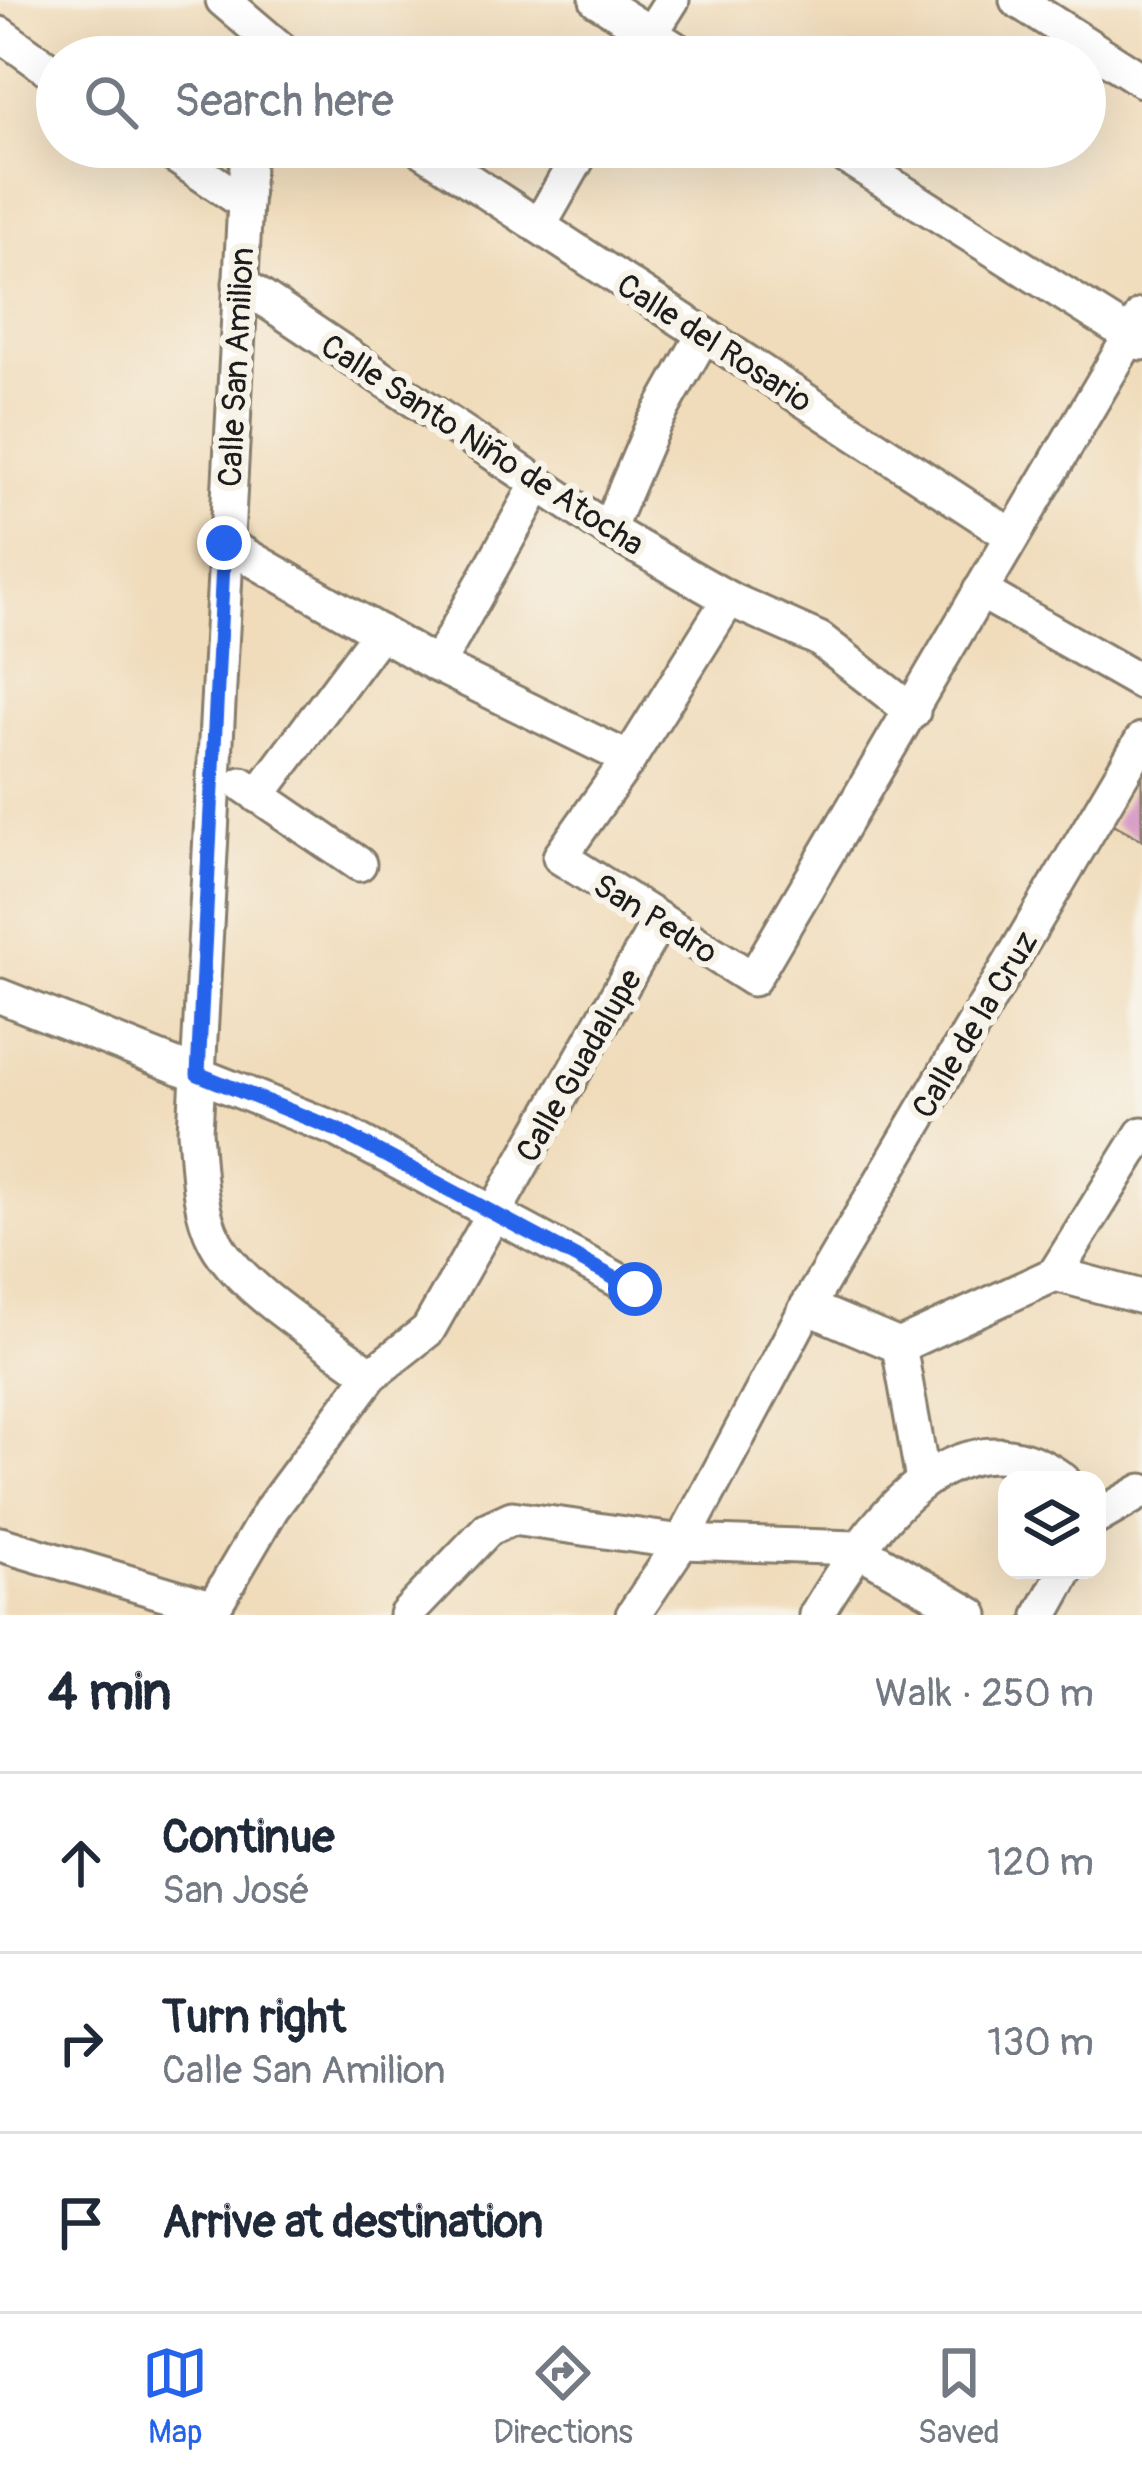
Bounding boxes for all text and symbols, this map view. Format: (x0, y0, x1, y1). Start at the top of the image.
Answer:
search box (36, 36, 1106, 168)
icon: search (78, 69, 144, 135)
text: Search here (174, 74, 394, 130)
street label: Calle San Amilion (210, 246, 263, 488)
street label: Calle del Rosario (609, 265, 820, 422)
street label: Calle Santo Niño de Atocha (313, 325, 651, 565)
route end (197, 516, 251, 570)
street label: San Pedro (585, 865, 725, 973)
street label: Calle de la Cruz (903, 924, 1047, 1126)
street label: Calle Guadalupe (507, 962, 651, 1170)
route start (608, 1262, 662, 1316)
map controls (998, 1471, 1106, 1579)
button: layers (998, 1471, 1106, 1579)
text: 4 min (48, 1661, 171, 1725)
text: Walk · 250 m (875, 1669, 1094, 1718)
text: Continue (162, 1810, 335, 1866)
icon: ahead (48, 1830, 114, 1896)
text: 120 m (987, 1838, 1094, 1887)
text: San José (162, 1866, 310, 1915)
text: Turn right (162, 1990, 346, 2046)
icon: right (48, 2010, 114, 2076)
text: 130 m (987, 2018, 1094, 2067)
text: Calle San Amilion (162, 2046, 446, 2095)
icon: arrive (48, 2190, 114, 2256)
text: Arrive at destination (162, 2195, 543, 2251)
tab: Map (142, 2340, 208, 2453)
tab: Directions (493, 2340, 633, 2453)
tab: Saved (918, 2340, 1000, 2453)

